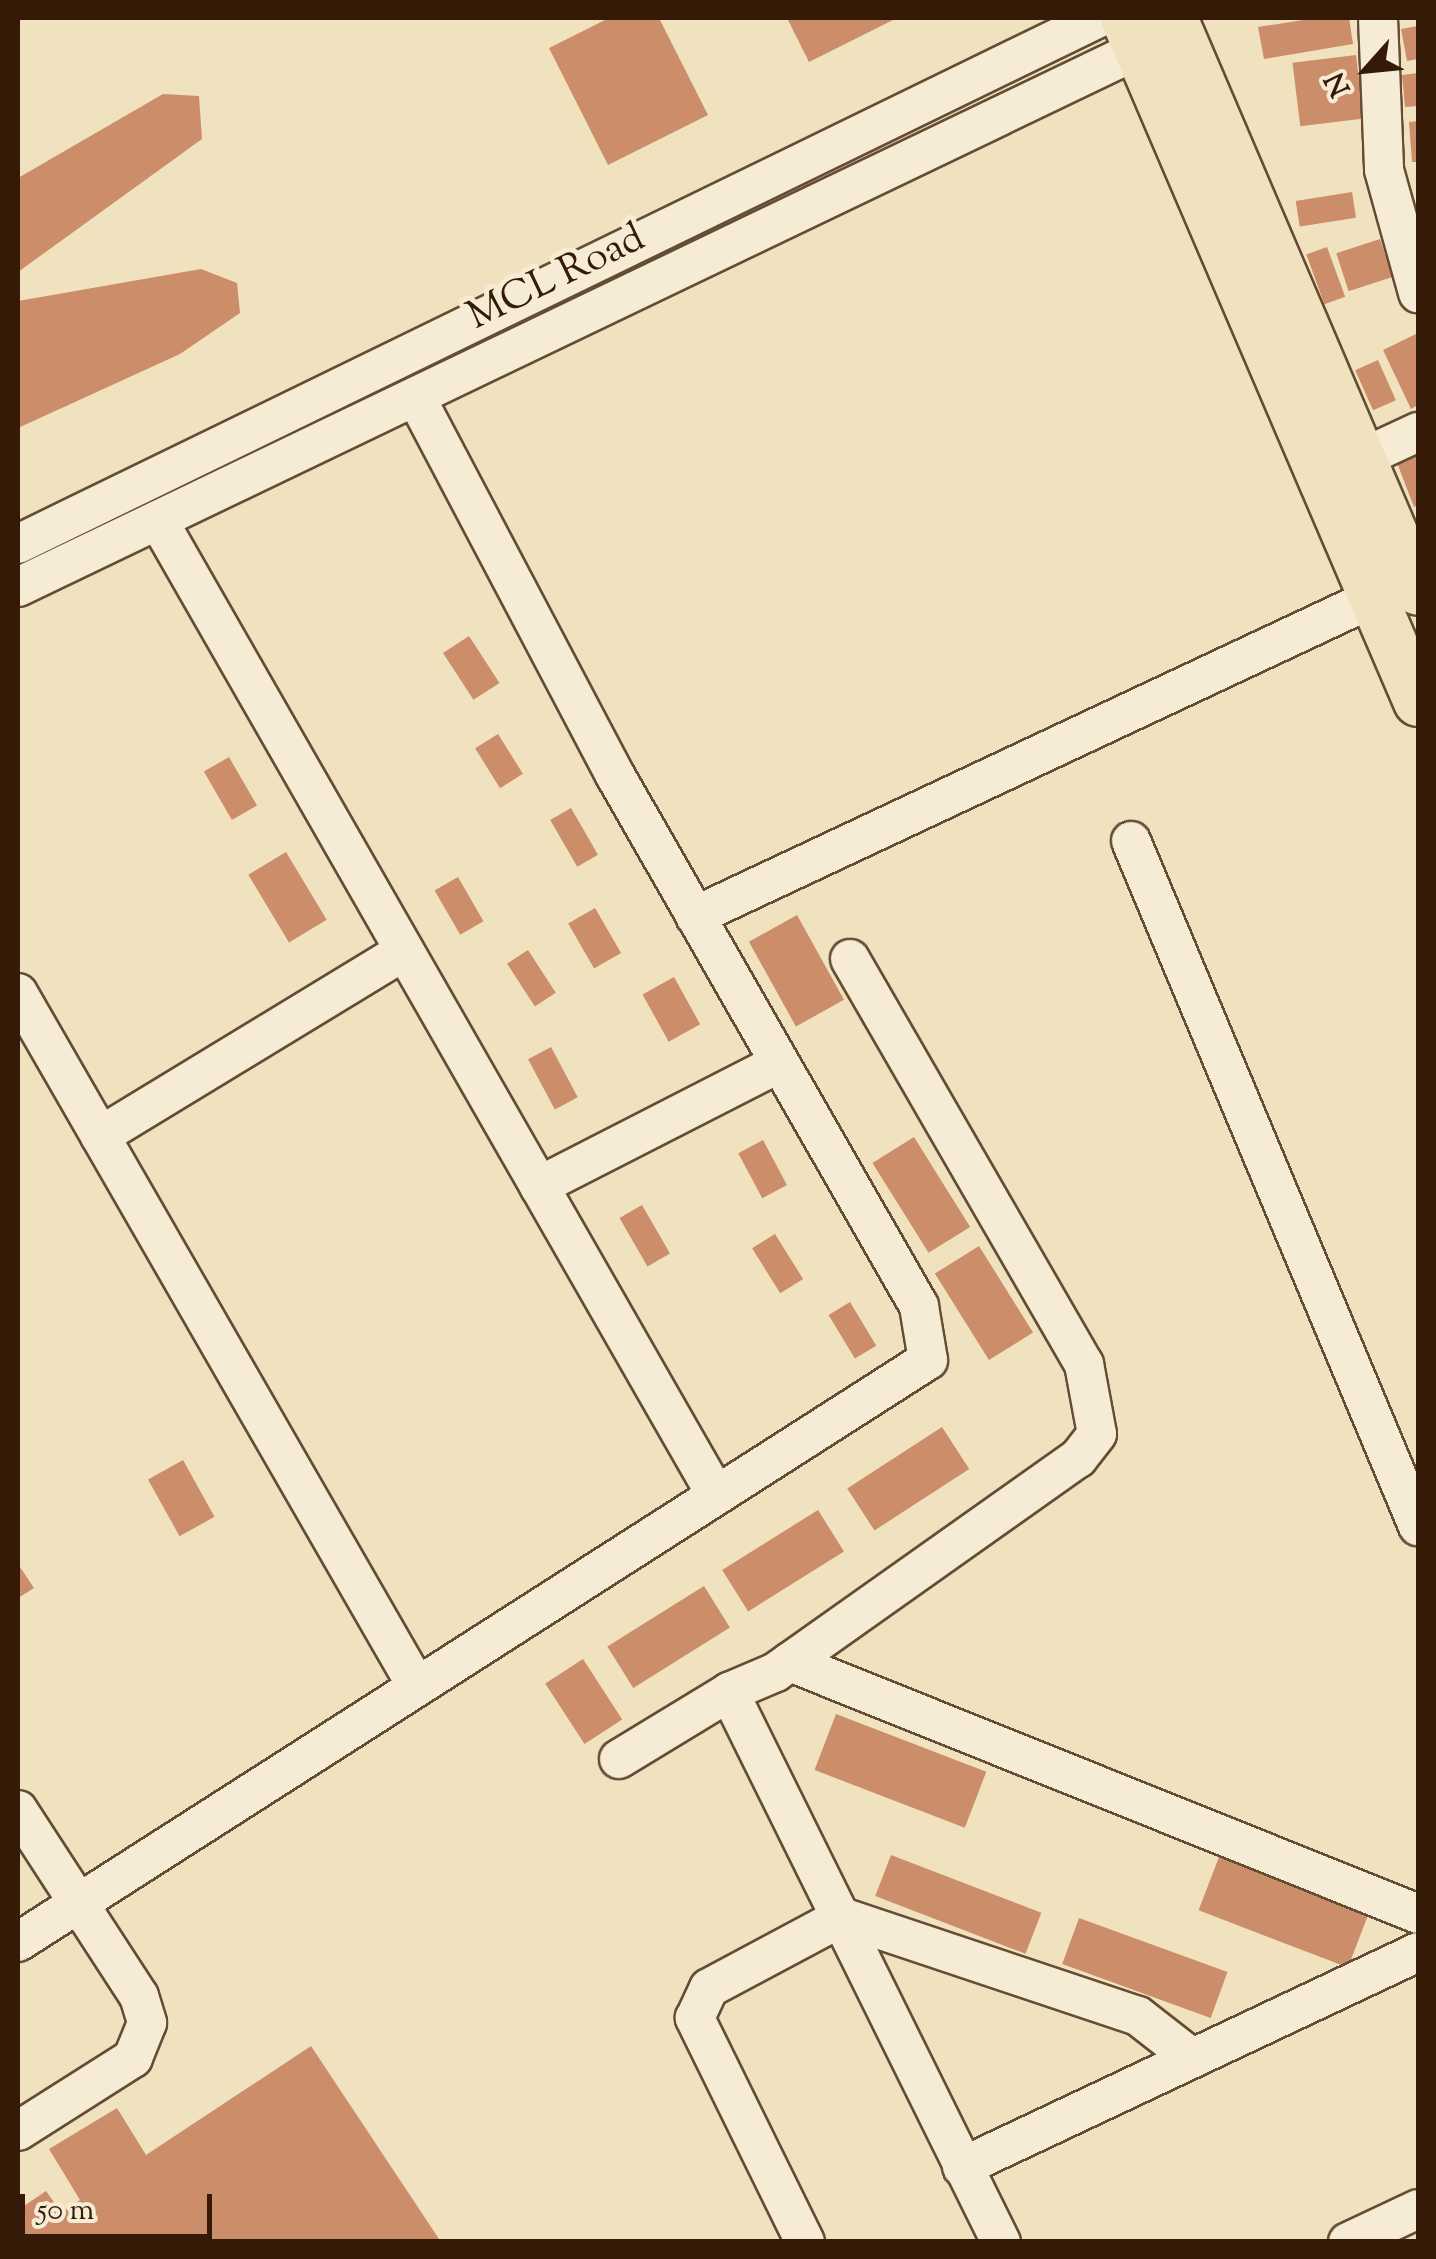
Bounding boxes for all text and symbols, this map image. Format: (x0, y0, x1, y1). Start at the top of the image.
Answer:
north arrow (1316, 20, 1416, 120)
text: N (1316, 65, 1362, 103)
street label: MCL Road (461, 216, 653, 342)
scale bar (25, 2174, 218, 2236)
text: 50 m (37, 2190, 94, 2233)

